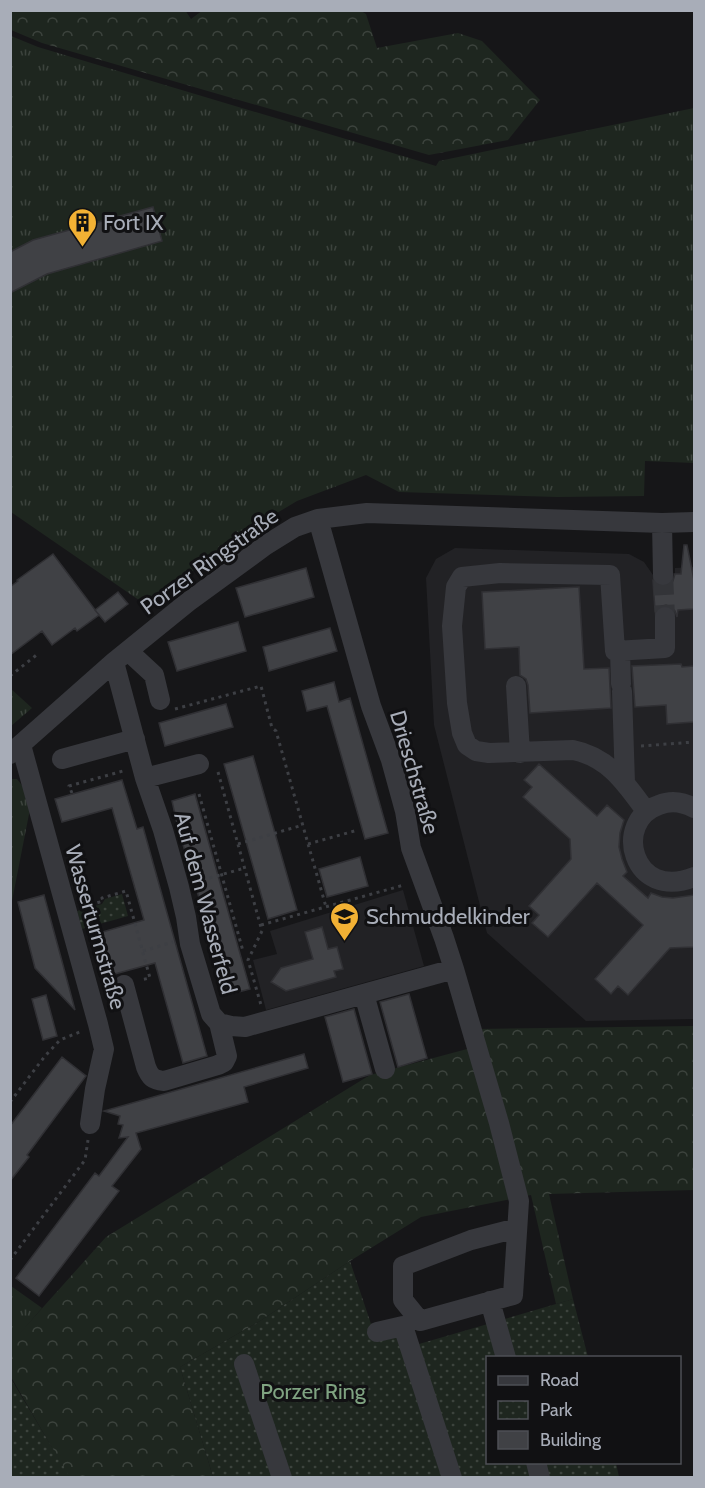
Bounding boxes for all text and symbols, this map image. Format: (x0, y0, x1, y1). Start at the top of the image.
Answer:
building icon: Fort IX (66, 206, 98, 248)
place label: Fort IX (103, 209, 164, 236)
street label: Porzer Ringstraße (135, 502, 283, 620)
street label: Drieschstraße (384, 707, 445, 837)
street label: Auf dem Wasserfeld (168, 809, 243, 997)
street label: Wasserturmstraße (59, 842, 132, 1012)
school or university icon: Schmuddelkinder (329, 900, 361, 942)
place label: Schmuddelkinder (366, 903, 530, 930)
legend (486, 1356, 681, 1464)
text: Road (540, 1369, 579, 1391)
park label: Porzer Ring (260, 1378, 367, 1405)
text: Park (540, 1399, 573, 1421)
text: Building (540, 1429, 602, 1451)

